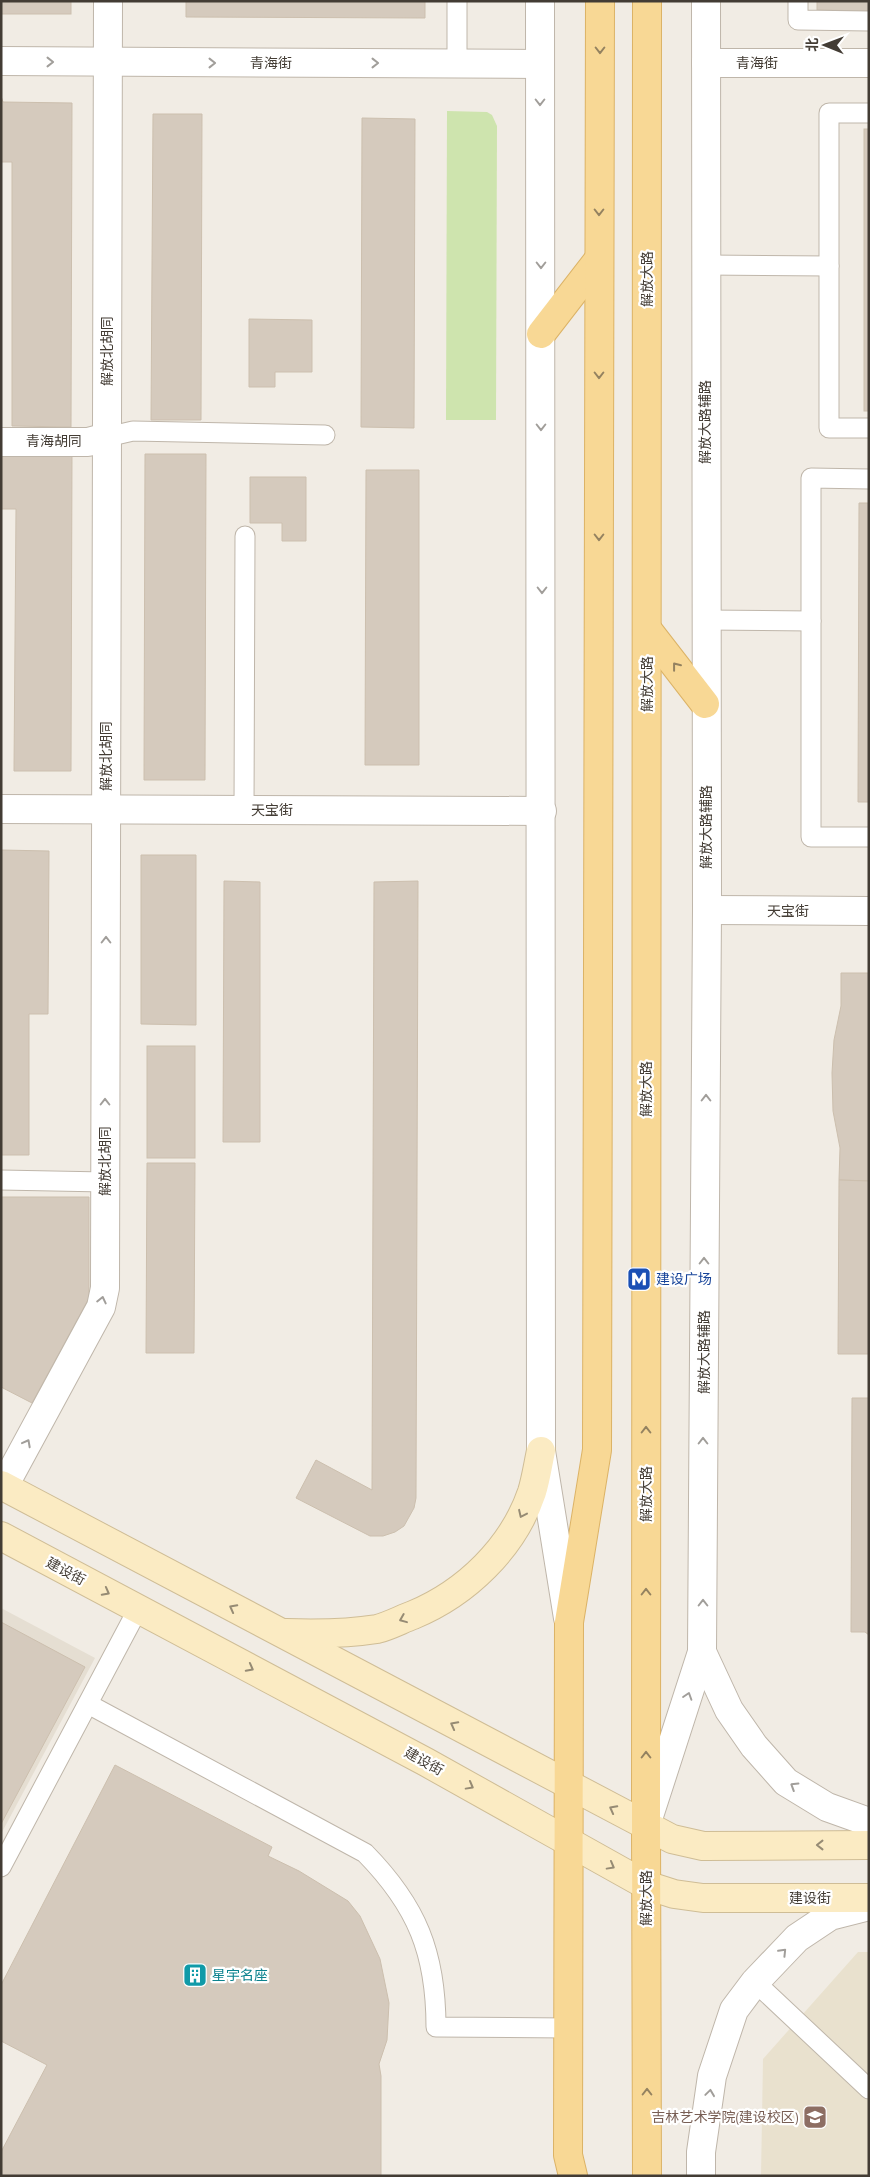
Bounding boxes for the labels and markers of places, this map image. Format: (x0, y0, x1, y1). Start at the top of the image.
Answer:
metro station icon: 建设广场 (626, 1266, 652, 1292)
place label: 建设广场 (656, 1270, 712, 1288)
building icon: 星宇名座 (182, 1962, 208, 1988)
place label: 星宇名座 (212, 1966, 268, 1984)
school or university icon: 吉林艺术学院(建设校区) (802, 2104, 828, 2130)
place label: 吉林艺术学院(建设校区) (651, 2108, 799, 2126)

